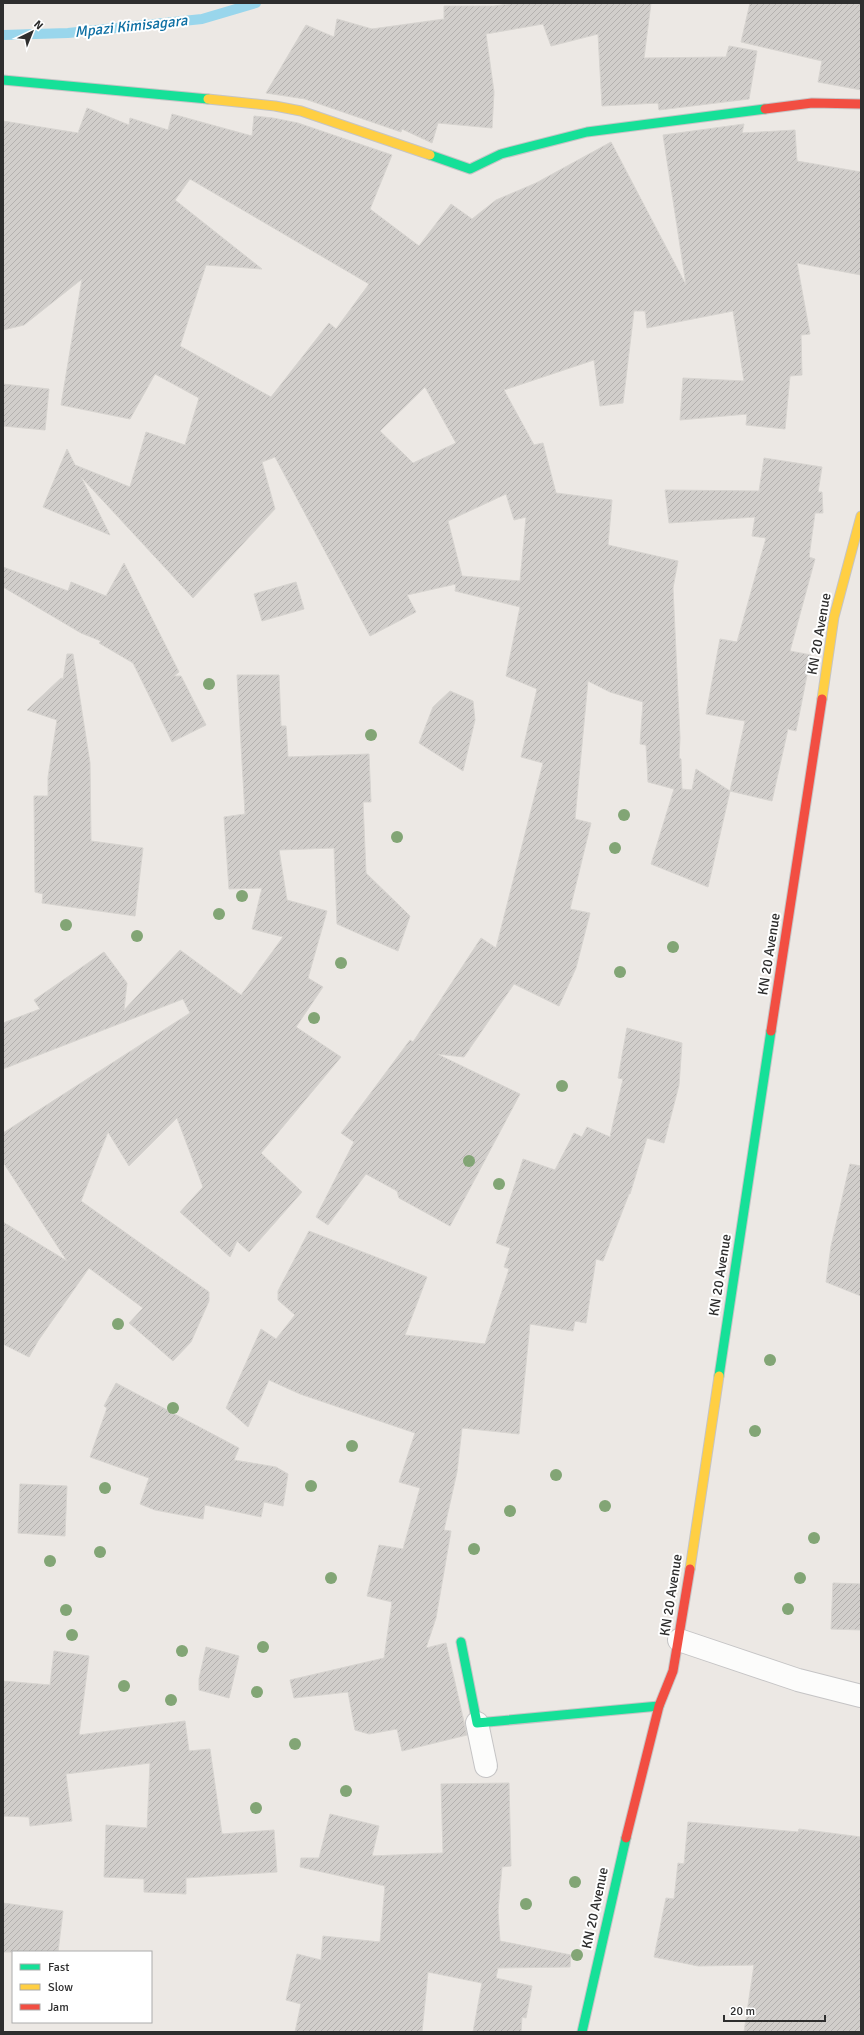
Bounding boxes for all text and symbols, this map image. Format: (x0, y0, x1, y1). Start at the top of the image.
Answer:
water label: Mpazi Kimisagara (74, 11, 189, 41)
north arrow (12, 12, 52, 52)
text: N (31, 18, 46, 32)
street label: KN 20 Avenue (803, 592, 835, 676)
street label: KN 20 Avenue (754, 912, 784, 996)
street label: KN 20 Avenue (705, 1233, 735, 1317)
street label: KN 20 Avenue (656, 1553, 686, 1637)
street label: KN 20 Avenue (578, 1866, 612, 1950)
legend (12, 1951, 152, 2023)
text: Fast (48, 1960, 69, 1975)
text: Slow (48, 1980, 73, 1995)
scale bar (724, 1997, 825, 2023)
text: Jam (48, 2000, 69, 2015)
text: 20 m (730, 2004, 755, 2019)

